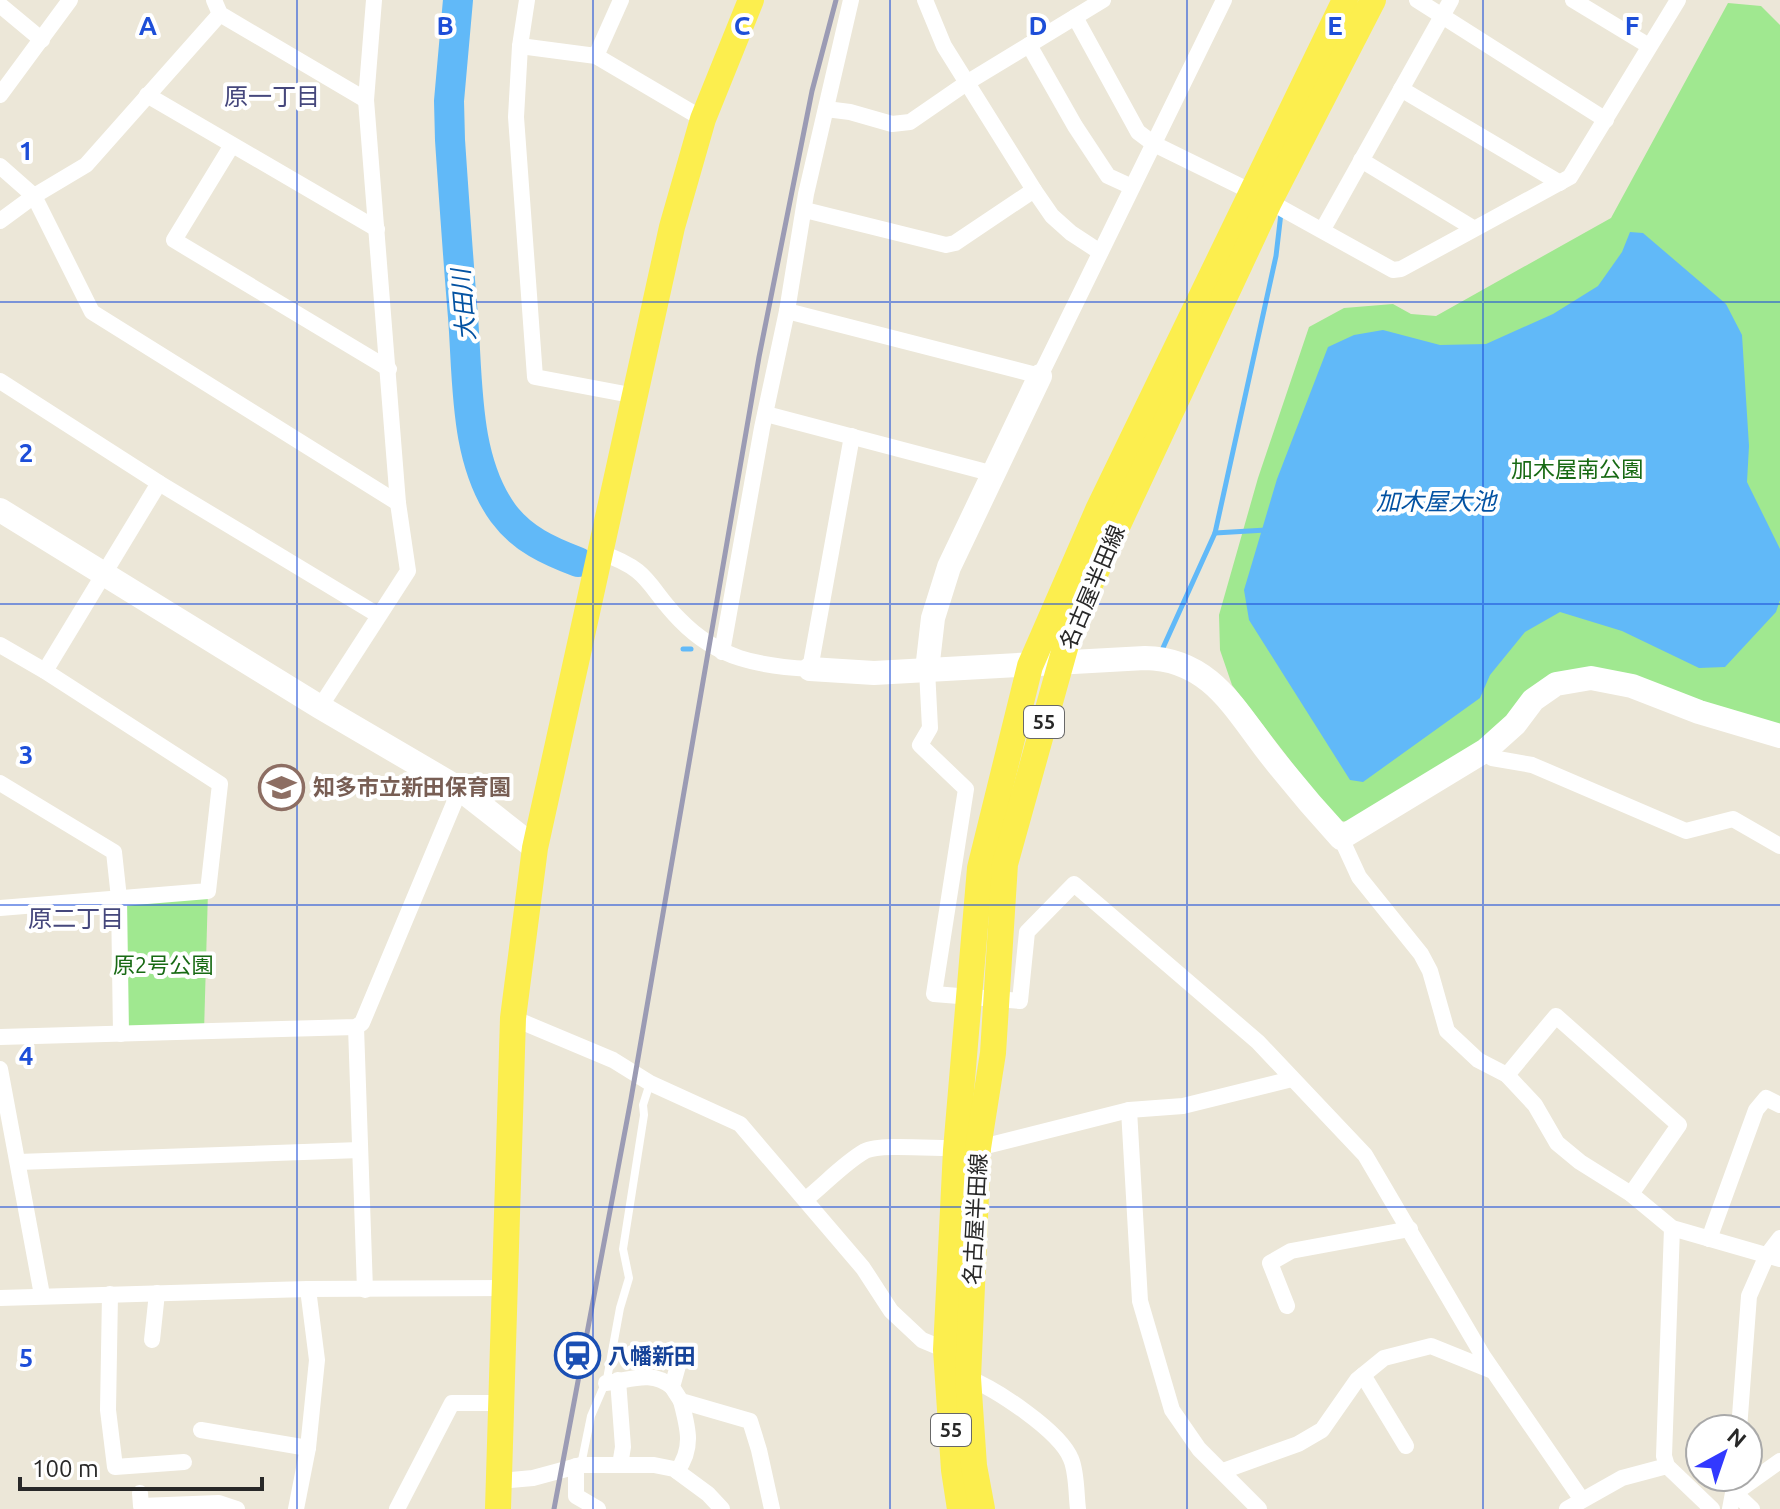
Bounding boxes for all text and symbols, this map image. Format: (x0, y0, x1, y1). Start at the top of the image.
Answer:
text: A (139, 11, 158, 40)
text: B (436, 11, 454, 40)
text: C (734, 11, 751, 40)
text: D (1029, 11, 1047, 40)
text: E (1327, 11, 1343, 40)
text: F (1625, 11, 1639, 40)
district label: 原一丁目 (224, 83, 320, 110)
text: 1 (19, 136, 33, 165)
water label: 大田川 (447, 265, 480, 342)
text: 2 (19, 438, 33, 467)
park label: 加木屋南公園 (1511, 456, 1643, 481)
water label: 加木屋大池 (1376, 488, 1498, 515)
street label: 名古屋半田線 (1054, 521, 1129, 652)
road number: 55 (1024, 706, 1064, 738)
text: 3 (19, 740, 33, 769)
school or university icon: 知多市立新田保育園 (258, 763, 306, 811)
place label: 知多市立新田保育園 (313, 774, 511, 799)
district label: 原二丁目 (28, 905, 124, 932)
park label: 原2号公園 (113, 952, 213, 977)
text: 4 (19, 1041, 33, 1070)
street label: 名古屋半田線 (959, 1152, 990, 1286)
station icon: 八幡新田 (553, 1332, 601, 1380)
text: 5 (19, 1343, 33, 1372)
place label: 八幡新田 (608, 1343, 696, 1368)
north arrow (1684, 1413, 1764, 1493)
road number: 55 (931, 1414, 971, 1446)
text: N (1723, 1422, 1752, 1452)
scale bar (20, 1441, 262, 1491)
text: 100 m (32, 1455, 99, 1482)

